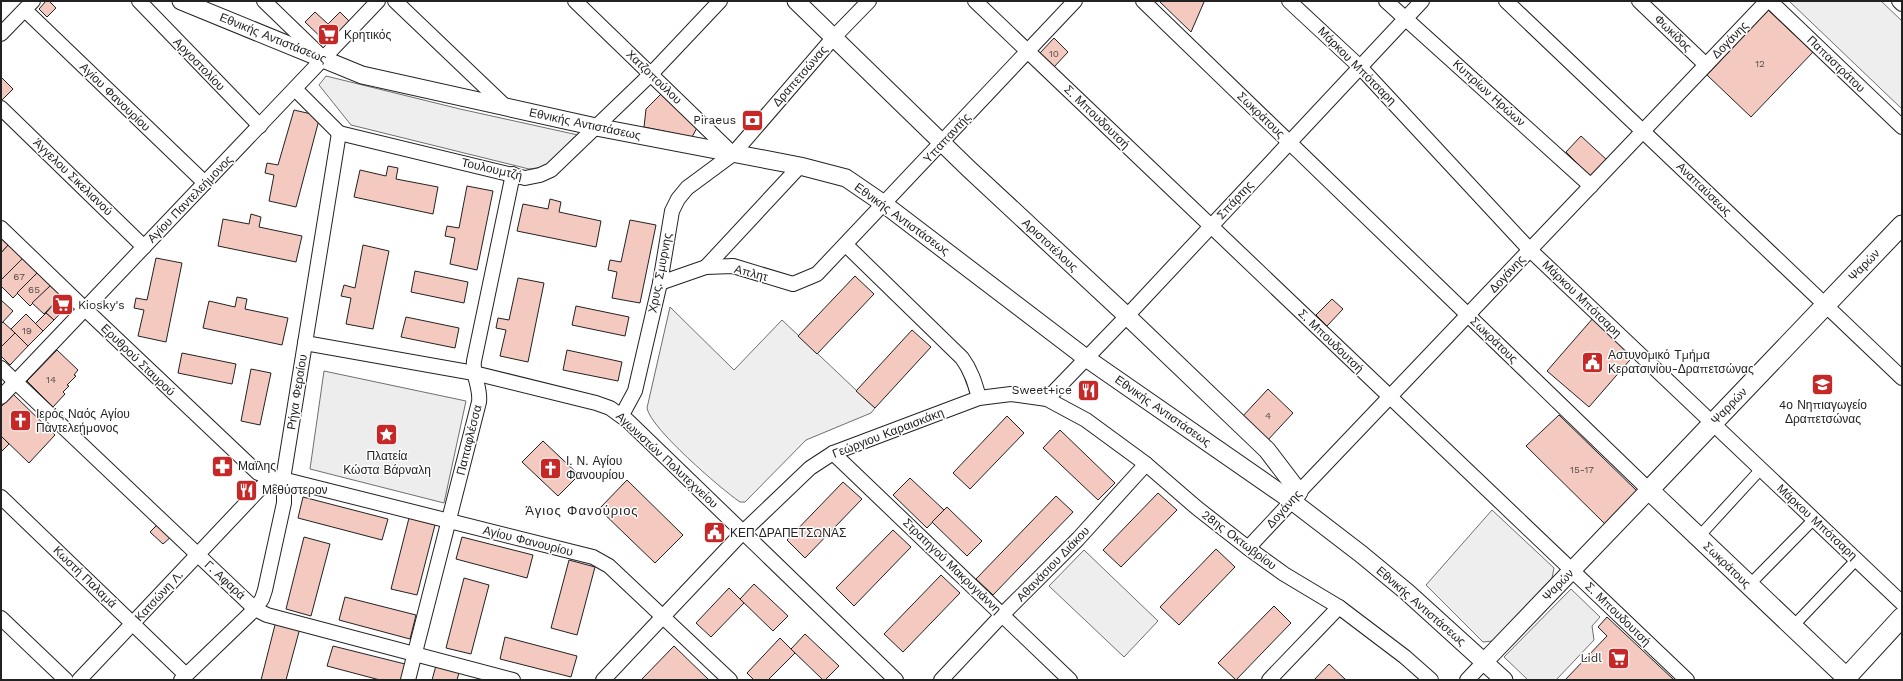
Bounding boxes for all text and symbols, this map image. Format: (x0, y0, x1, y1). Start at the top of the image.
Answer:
street label: Εθνικής Αντιστάσεως (218, 10, 329, 66)
street label: Φωκίδος (1651, 12, 1695, 54)
street label: Δογάνης (1709, 18, 1751, 61)
supermarket icon: Κρητικός (316, 22, 342, 48)
street label: Μάρκου Μπότσαρη (1315, 24, 1399, 108)
place label: Κρητικός (344, 28, 391, 42)
street label: Παπαστράτου (1804, 33, 1868, 95)
street label: Αργοστολίου (170, 35, 228, 93)
street label: Δραπετσώνας (770, 43, 830, 109)
street label: Χατζοπούλου (623, 47, 685, 107)
house number: 10 (1049, 48, 1059, 59)
street label: Κυπρίων Ηρώων (1450, 57, 1528, 129)
house number: 12 (1755, 58, 1765, 69)
street label: Αγίου Φανουρίου (77, 60, 153, 134)
street label: Σ. Μπουδουτσή (1061, 82, 1133, 152)
street label: Σωκράτους (1235, 89, 1288, 141)
street label: Εθνικής Αντιστάσεως (528, 105, 642, 143)
bank icon: Piraeus (739, 107, 765, 133)
street label: Υπαπαντής (920, 110, 974, 166)
place label: Piraeus (693, 113, 736, 127)
street label: Άγγελου Σικελιανού (31, 136, 115, 218)
street label: Αγίου Παντελεήμονος (145, 152, 236, 246)
street label: Τουλουμτζή (460, 155, 524, 183)
street label: Αναπαύσεως (1674, 159, 1735, 219)
street label: Σπάρτης (1214, 178, 1256, 222)
street label: Εθνικής Αντιστάσεως (852, 180, 952, 258)
street label: Αριστοτέλους (1019, 216, 1081, 274)
street label: Χρυς. Σμυρνης (645, 232, 675, 314)
street label: Ψαρών (1846, 246, 1882, 284)
street label: Δογάνης (1486, 252, 1528, 296)
street label: Μάρκου Μπότσαρη (1539, 258, 1625, 340)
street label: Απλητ (733, 262, 770, 284)
house number: 67 (13, 271, 25, 282)
house number: 65 (28, 284, 40, 295)
supermarket icon: Kiosky's (49, 292, 75, 318)
place label: Kiosky's (78, 298, 125, 312)
street label: Σ. Μπουδουτσή (1295, 306, 1367, 376)
street label: Σωκράτους (1468, 314, 1521, 366)
street label: Ερυθρού Σταυρού (98, 321, 178, 399)
house number: 19 (22, 325, 32, 336)
place label: Αστυνομικό Τμήμα Κερατσινίου-Δραπετσώνας (1608, 348, 1754, 376)
public building icon: Αστυνομικό Τμήμα Κερατσινίου-Δραπετσώνας (1579, 349, 1605, 375)
street label: Ρήγα Φεραίου (284, 353, 310, 431)
school or university icon: 4ο Νηπιαγωγείο Δραπετσώνας (1810, 371, 1836, 397)
street label: Εθνικής Αντιστάσεως (1112, 373, 1214, 450)
house number: 14 (46, 374, 56, 385)
restaurant icon: Sweet+ice (1075, 377, 1101, 403)
place label: Sweet+ice (1012, 383, 1072, 397)
street label: Ψαρρών (1708, 385, 1750, 427)
place label: 4ο Νηπιαγωγείο Δραπετσώνας (1779, 398, 1867, 426)
street label: Παπαφλέσσα (453, 403, 485, 477)
street label: Γεώργιου Καραισκάκη (830, 405, 946, 461)
place label: Ιερός Ναός Αγίου Παντελεήμονος (36, 407, 130, 435)
church icon: Ιερός Ναός Αγίου Παντελεήμονος (8, 408, 34, 434)
street label: Αγωνιστών Πολυτεχνείου (613, 409, 721, 511)
house number: 4 (1265, 410, 1271, 421)
place icon: Πλατεία Κώστα Βάρναλη (374, 422, 400, 448)
place label: Πλατεία Κώστα Βάρναλη (343, 449, 431, 477)
pharmacy icon: Μαϊλης (210, 453, 236, 479)
place label: Ι. Ν. Αγίου Φανουρίου (566, 454, 624, 482)
church icon: Ι. Ν. Αγίου Φανουρίου (537, 455, 563, 481)
place label: Μαϊλης (238, 459, 276, 473)
house number: 15-17 (1570, 464, 1594, 475)
restaurant icon: Μεθύστερον (234, 477, 260, 503)
street label: Μάρκου Μπότσαρη (1774, 481, 1860, 563)
place label: Μεθύστερον (262, 483, 328, 497)
street label: Δογάνης (1263, 487, 1305, 531)
district label: Άγιος Φανούριος (525, 503, 639, 518)
street label: 28ης Οκτωβρίου (1199, 507, 1279, 573)
street label: Στρατηγού Μακρυγιάννη (900, 516, 1004, 616)
public building icon: ΚΕΠ ΔΡΑΠΕΤΣΩΝΑΣ (701, 520, 727, 546)
street label: Αγίου Φανουρίου (482, 523, 574, 559)
street label: Αθανάσιου Διάκου (1014, 524, 1092, 604)
place label: ΚΕΠ ΔΡΑΠΕΤΣΩΝΑΣ (730, 526, 846, 540)
street label: Σωκράτους (1701, 539, 1754, 591)
street label: Κωστή Παλαμά (50, 543, 120, 611)
street label: Γ. Αφαρά (202, 558, 248, 602)
street label: Εθνικής Αντιστάσεως (1373, 563, 1469, 649)
street label: Ψαρών (1540, 566, 1576, 604)
street label: Κατσώνη Λ. (132, 568, 186, 624)
street label: Σ. Μπουδουτσή (1582, 579, 1654, 649)
supermarket icon: Lidl (1605, 645, 1631, 671)
place label: Lidl (1580, 651, 1602, 665)

